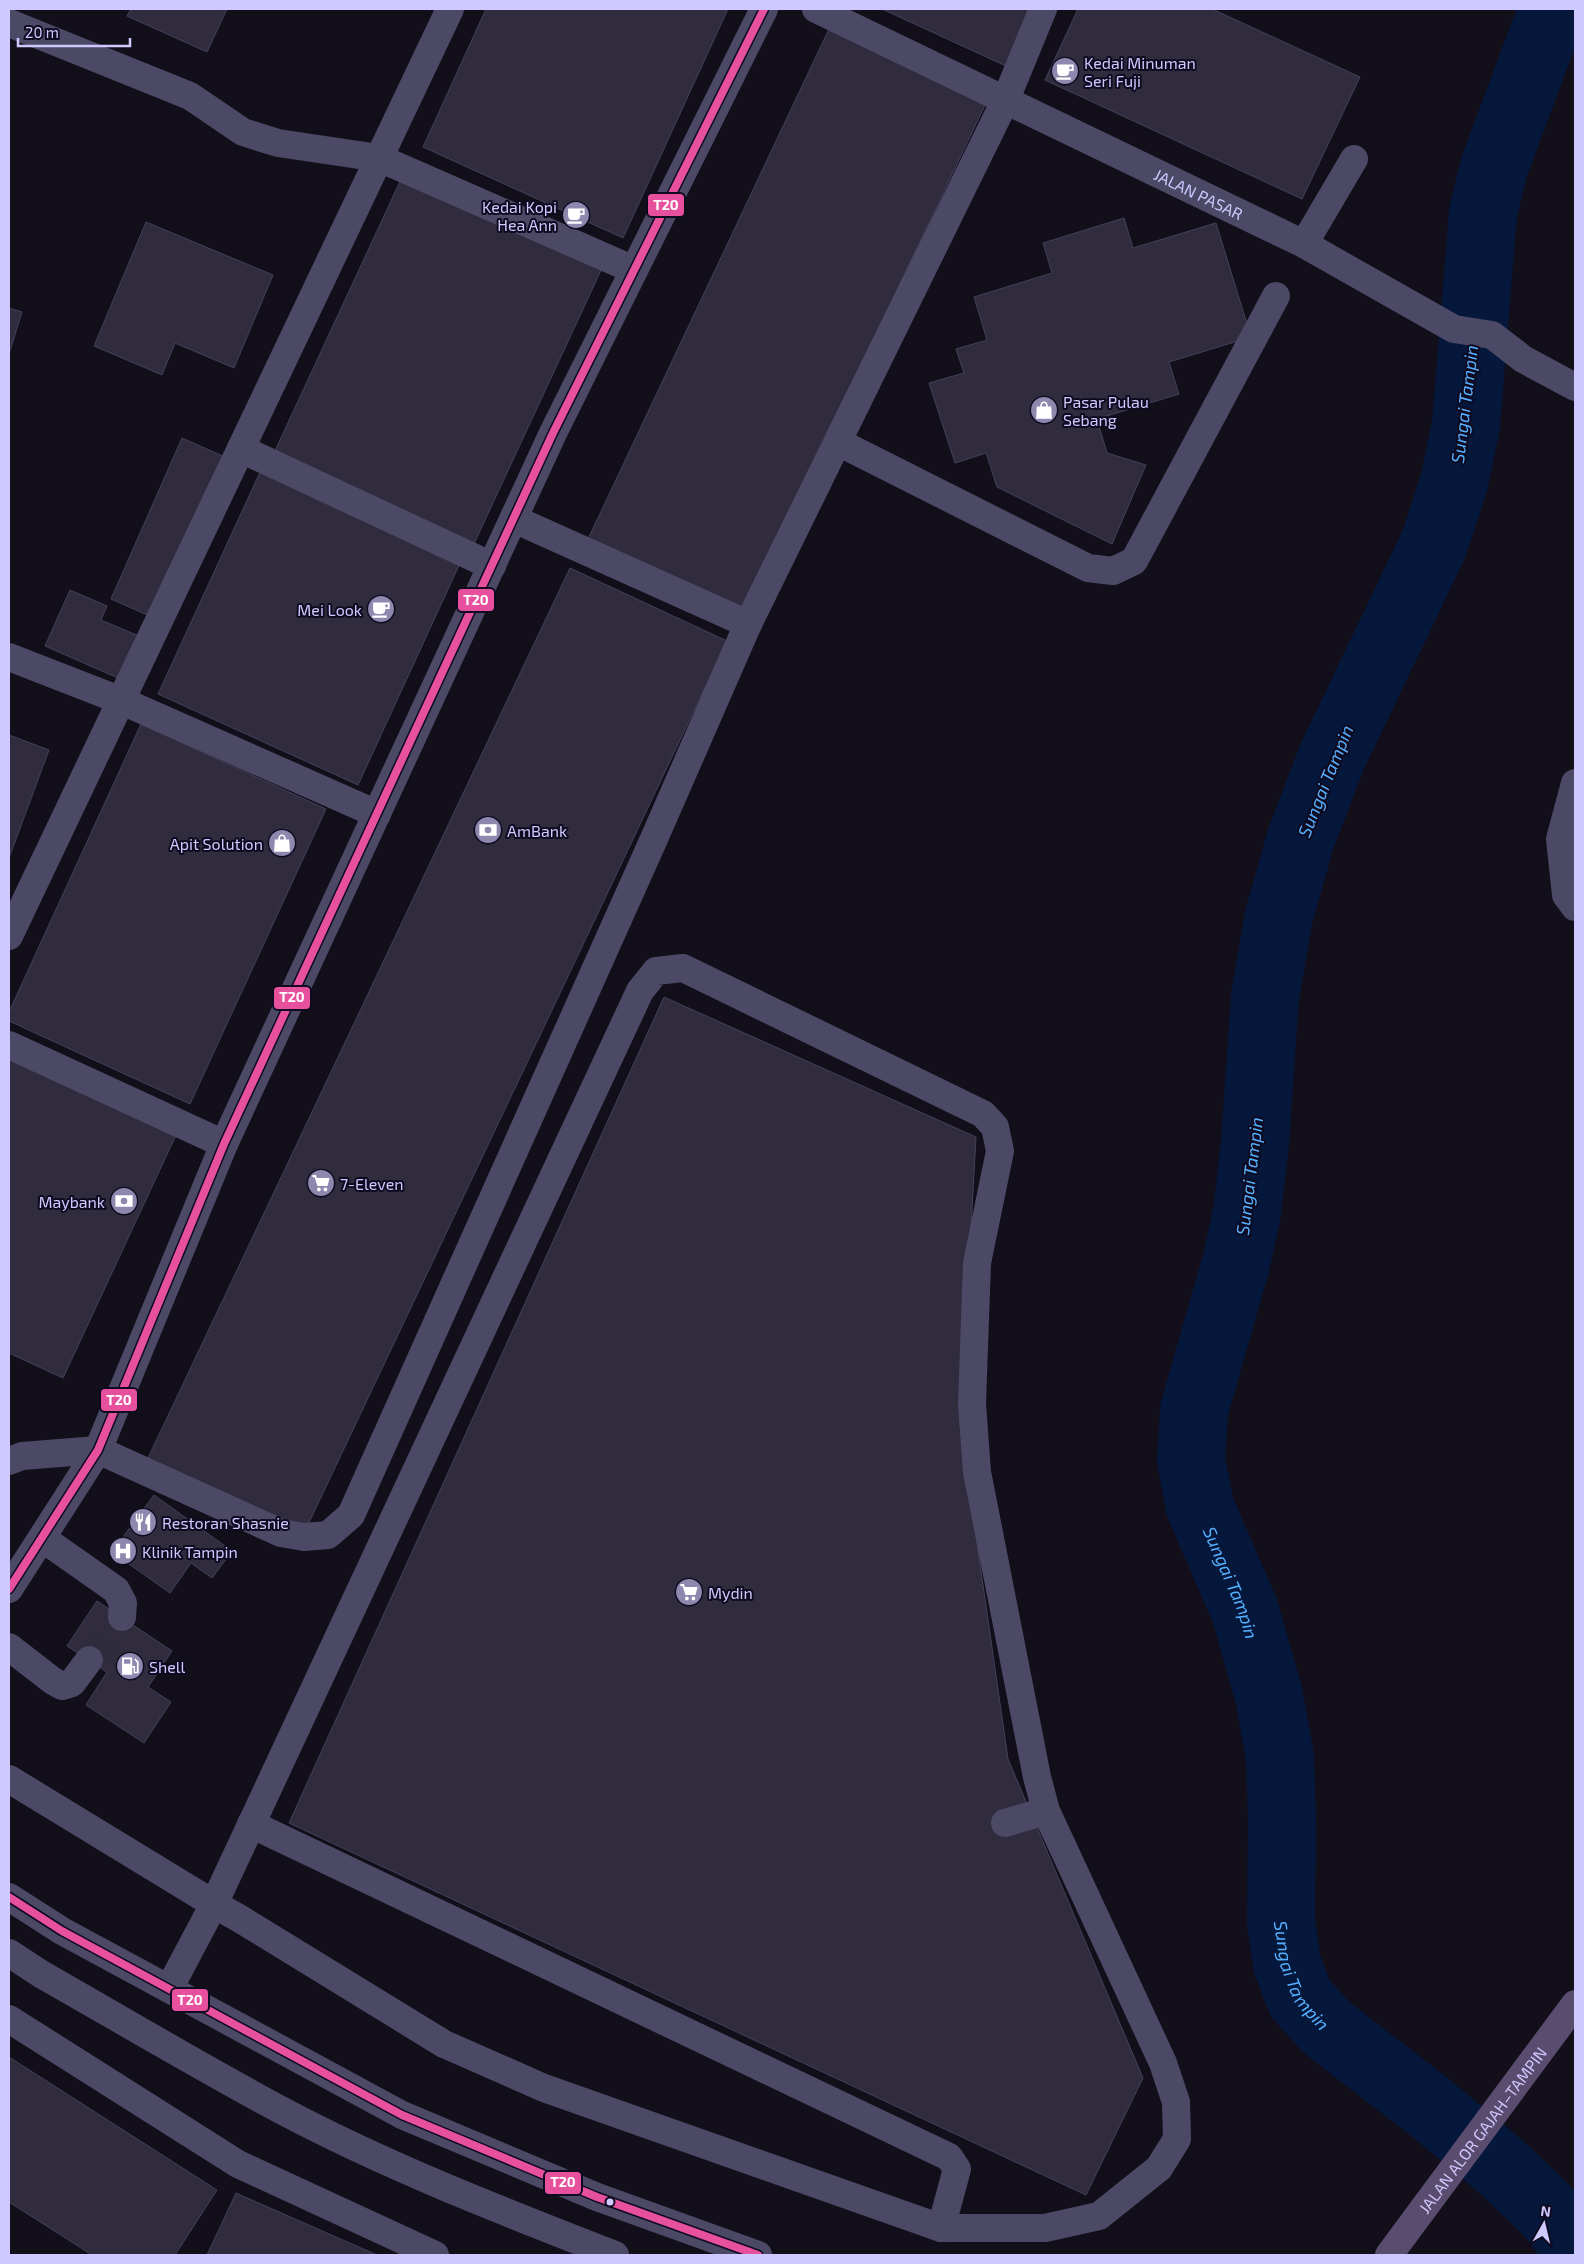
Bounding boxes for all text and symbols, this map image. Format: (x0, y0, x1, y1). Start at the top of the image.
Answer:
scale bar (18, 15, 130, 47)
text: 20 m (25, 23, 59, 41)
place label: Kedai Minuman Seri Fuji (1084, 53, 1196, 91)
cafe icon: Kedai Minuman Seri Fuji (1050, 56, 1080, 86)
street label: JALAN PASAR (1151, 164, 1246, 223)
line badge: T20 (647, 193, 685, 217)
text: T20 (653, 196, 679, 213)
place label: Kedai Kopi Hea Ann (482, 197, 557, 234)
cafe icon: Kedai Kopi Hea Ann (561, 200, 591, 230)
water label: Sungai Tampin (1446, 344, 1482, 464)
place label: Pasar Pulau Sebang (1063, 392, 1149, 429)
shop icon: Pasar Pulau Sebang (1029, 395, 1059, 425)
line badge: T20 (457, 588, 495, 612)
text: T20 (463, 591, 489, 608)
cafe icon: Mei Look (366, 594, 396, 624)
place label: Mei Look (297, 600, 362, 619)
water label: Sungai Tampin (1293, 722, 1357, 840)
bank icon: AmBank (473, 815, 503, 845)
place label: AmBank (507, 821, 567, 840)
shop icon: Apit Solution (267, 828, 297, 858)
place label: Apit Solution (170, 834, 263, 853)
line badge: T20 (273, 986, 311, 1010)
text: T20 (279, 988, 305, 1005)
water label: Sungai Tampin (1231, 1116, 1267, 1236)
supermarket icon: 7-Eleven (306, 1168, 336, 1198)
place label: 7-Eleven (340, 1174, 404, 1193)
bank icon: Maybank (109, 1186, 139, 1216)
place label: Maybank (38, 1192, 105, 1211)
line badge: T20 (100, 1388, 138, 1412)
text: T20 (106, 1391, 132, 1408)
restaurant icon: Restoran Shasnie (128, 1507, 158, 1537)
place label: Restoran Shasnie (162, 1513, 289, 1532)
water label: Sungai Tampin (1199, 1523, 1263, 1641)
hospital icon: Klinik Tampin (108, 1536, 138, 1566)
place label: Klinik Tampin (142, 1542, 238, 1561)
supermarket icon: Mydin (674, 1577, 704, 1607)
place label: Mydin (708, 1583, 753, 1602)
fuel station icon: Shell (115, 1651, 145, 1681)
place label: Shell (149, 1657, 186, 1676)
water label: Sungai Tampin (1270, 1919, 1334, 2034)
line badge: T20 (171, 1988, 209, 2012)
text: T20 (177, 1991, 203, 2008)
street label: JALAN ALOR GAJAH–TAMPIN (1413, 2043, 1551, 2217)
line badge: T20 (544, 2171, 582, 2195)
text: T20 (550, 2173, 576, 2190)
unlabelled marker (605, 2197, 615, 2207)
north arrow (1519, 2199, 1569, 2249)

